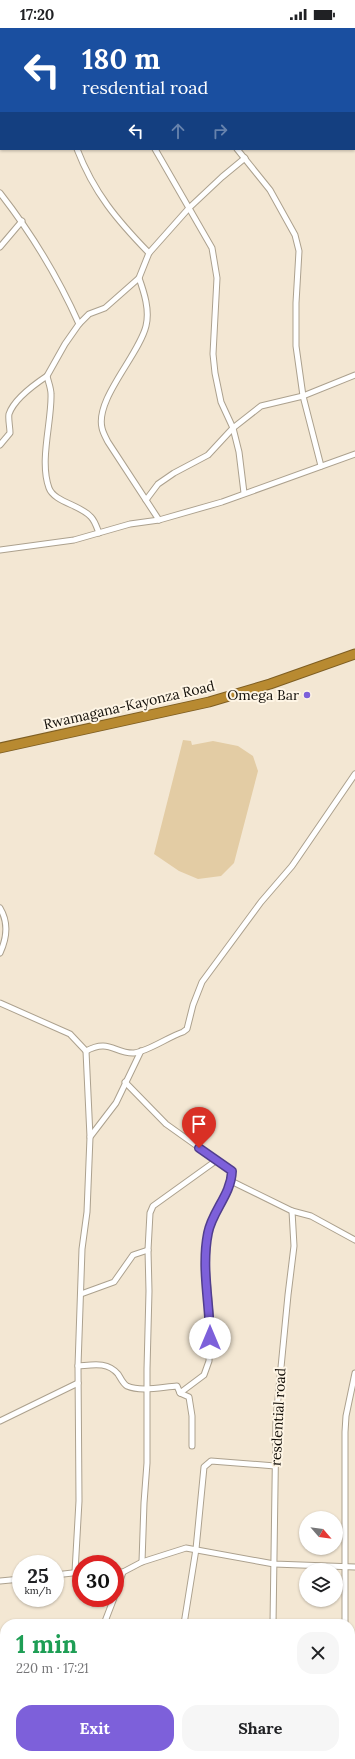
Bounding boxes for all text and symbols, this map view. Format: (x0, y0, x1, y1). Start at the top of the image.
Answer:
text: 17:20 (20, 5, 54, 24)
text: 180 m (82, 41, 160, 77)
icon: left (16, 44, 68, 96)
text: resdential road (82, 76, 208, 99)
icon: left (125, 120, 147, 142)
icon: ahead (167, 120, 189, 142)
icon: right (209, 120, 231, 142)
street label: Rwamagana-Kayonza Road (42, 677, 216, 733)
place label: Omega Bar (227, 686, 299, 704)
marker: Omega Bar (302, 690, 312, 700)
pin (182, 1107, 216, 1148)
icon: arrive (188, 1113, 210, 1135)
position arrow (189, 1317, 231, 1359)
street label: resdential road (266, 1368, 290, 1466)
north arrow (299, 1511, 343, 1555)
map controls (299, 1511, 343, 1607)
speed limit sign: 30 (72, 1555, 124, 1607)
text: 25 (27, 1563, 49, 1588)
button: layers (299, 1563, 343, 1607)
text: km/h (24, 1584, 52, 1597)
text: 1 min (16, 1629, 77, 1660)
button: close (297, 1632, 339, 1674)
text: 220 m · 17:21 (16, 1660, 89, 1677)
button: Exit (16, 1705, 174, 1751)
button: Share (182, 1705, 339, 1751)

